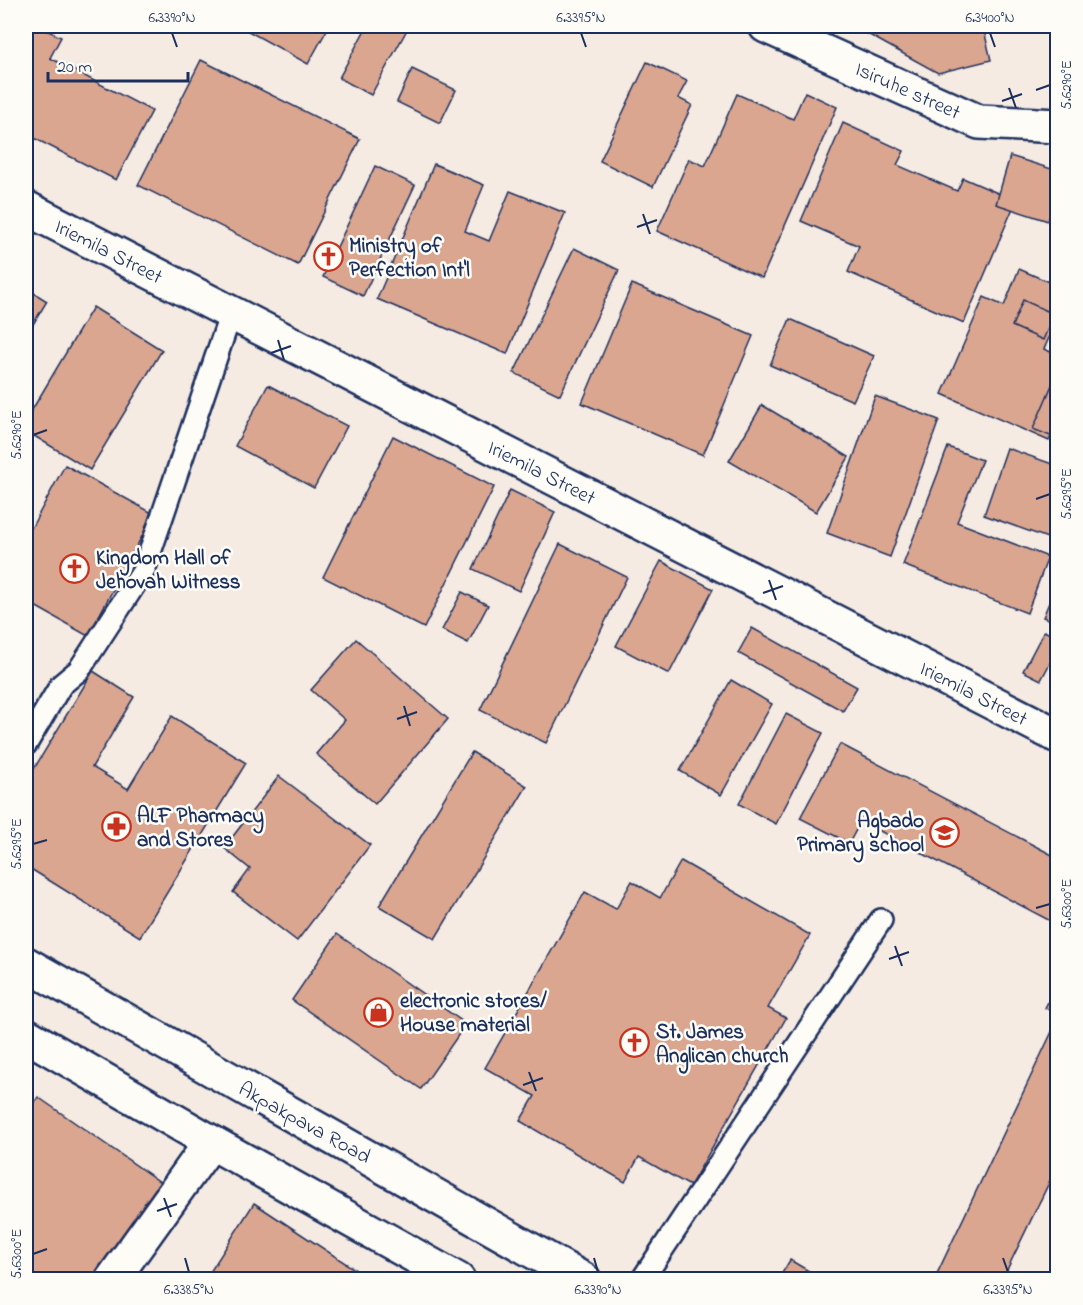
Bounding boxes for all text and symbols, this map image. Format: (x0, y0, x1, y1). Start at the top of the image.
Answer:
text: 6.3390°N (148, 7, 196, 29)
text: 6.3395°N (556, 7, 606, 29)
text: 6.3400°N (965, 7, 1015, 29)
scale bar (48, 45, 188, 83)
text: 20 m (57, 55, 92, 81)
street label: Isiruhe street (850, 55, 965, 128)
text: 5.6290°E (1056, 60, 1078, 110)
street label: Iriemila Street (49, 213, 167, 293)
place label: Ministry of Perfection Int'l (349, 232, 470, 286)
church icon: Ministry of Perfection Int'l (312, 241, 344, 273)
text: 5.6290°E (6, 410, 28, 460)
street label: Iriemila Street (482, 434, 600, 514)
text: 5.6295°E (1056, 468, 1078, 520)
place label: Kingdom Hall of Jehovah Witness (96, 544, 241, 598)
church icon: Kingdom Hall of Jehovah Witness (59, 553, 91, 585)
street label: Iriemila Street (914, 655, 1032, 735)
place label: ALF Pharmacy and Stores (137, 802, 264, 856)
place label: Agbado Primary school (797, 807, 924, 863)
pharmacy icon: ALF Pharmacy and Stores (100, 811, 132, 843)
school or university icon: Agbado Primary school (929, 816, 961, 848)
text: 5.6295°E (6, 818, 28, 870)
text: 5.6300°E (1056, 879, 1078, 929)
place label: electronic stores/ House material (400, 987, 547, 1041)
shop icon: electronic stores/ House material (363, 996, 395, 1028)
place label: St. James Anglican church (656, 1018, 789, 1074)
church icon: St. James Anglican church (619, 1027, 651, 1059)
street label: Akpakpava Road (232, 1075, 376, 1173)
text: 5.6300°E (6, 1229, 28, 1279)
text: 6.3385°N (164, 1279, 214, 1301)
text: 6.3390°N (574, 1279, 622, 1301)
text: 6.3395°N (983, 1279, 1033, 1301)

